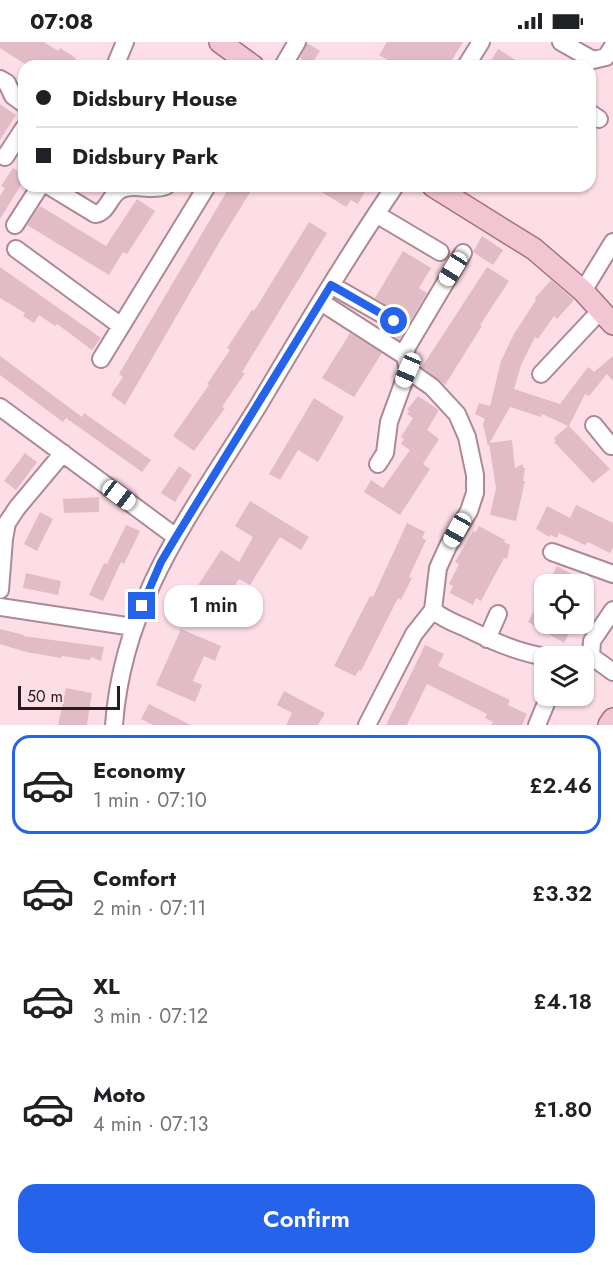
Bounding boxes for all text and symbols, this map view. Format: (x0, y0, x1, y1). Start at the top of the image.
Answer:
text: 07:08 (30, 5, 93, 37)
text: Didsbury House (72, 82, 237, 114)
text: Didsbury Park (72, 140, 218, 172)
car (436, 249, 470, 289)
route start (380, 307, 407, 334)
car (393, 350, 423, 390)
car (99, 477, 139, 513)
car (440, 510, 474, 550)
map controls (534, 574, 594, 706)
button: locate (534, 574, 594, 634)
callout: 1 min (163, 585, 262, 627)
text: 1 min (189, 591, 238, 620)
route end (128, 592, 155, 619)
button: layers (534, 646, 594, 706)
scale bar (18, 683, 120, 710)
text: 50 m (27, 685, 63, 708)
text: Economy (93, 754, 185, 786)
icon: car (21, 758, 75, 812)
text: £2.46 (529, 769, 592, 801)
text: 1 min · 07:10 (93, 786, 207, 815)
text: Comfort (93, 862, 176, 894)
icon: car (21, 866, 75, 920)
text: £3.32 (532, 877, 592, 909)
text: 2 min · 07:11 (93, 894, 206, 923)
text: XL (93, 970, 120, 1002)
icon: car (21, 974, 75, 1028)
text: £4.18 (533, 985, 592, 1017)
text: 3 min · 07:12 (93, 1002, 208, 1031)
text: Moto (93, 1078, 146, 1110)
icon: car (21, 1082, 75, 1136)
text: £1.80 (534, 1093, 592, 1125)
text: 4 min · 07:13 (93, 1110, 208, 1139)
button: Confirm (18, 1184, 595, 1253)

